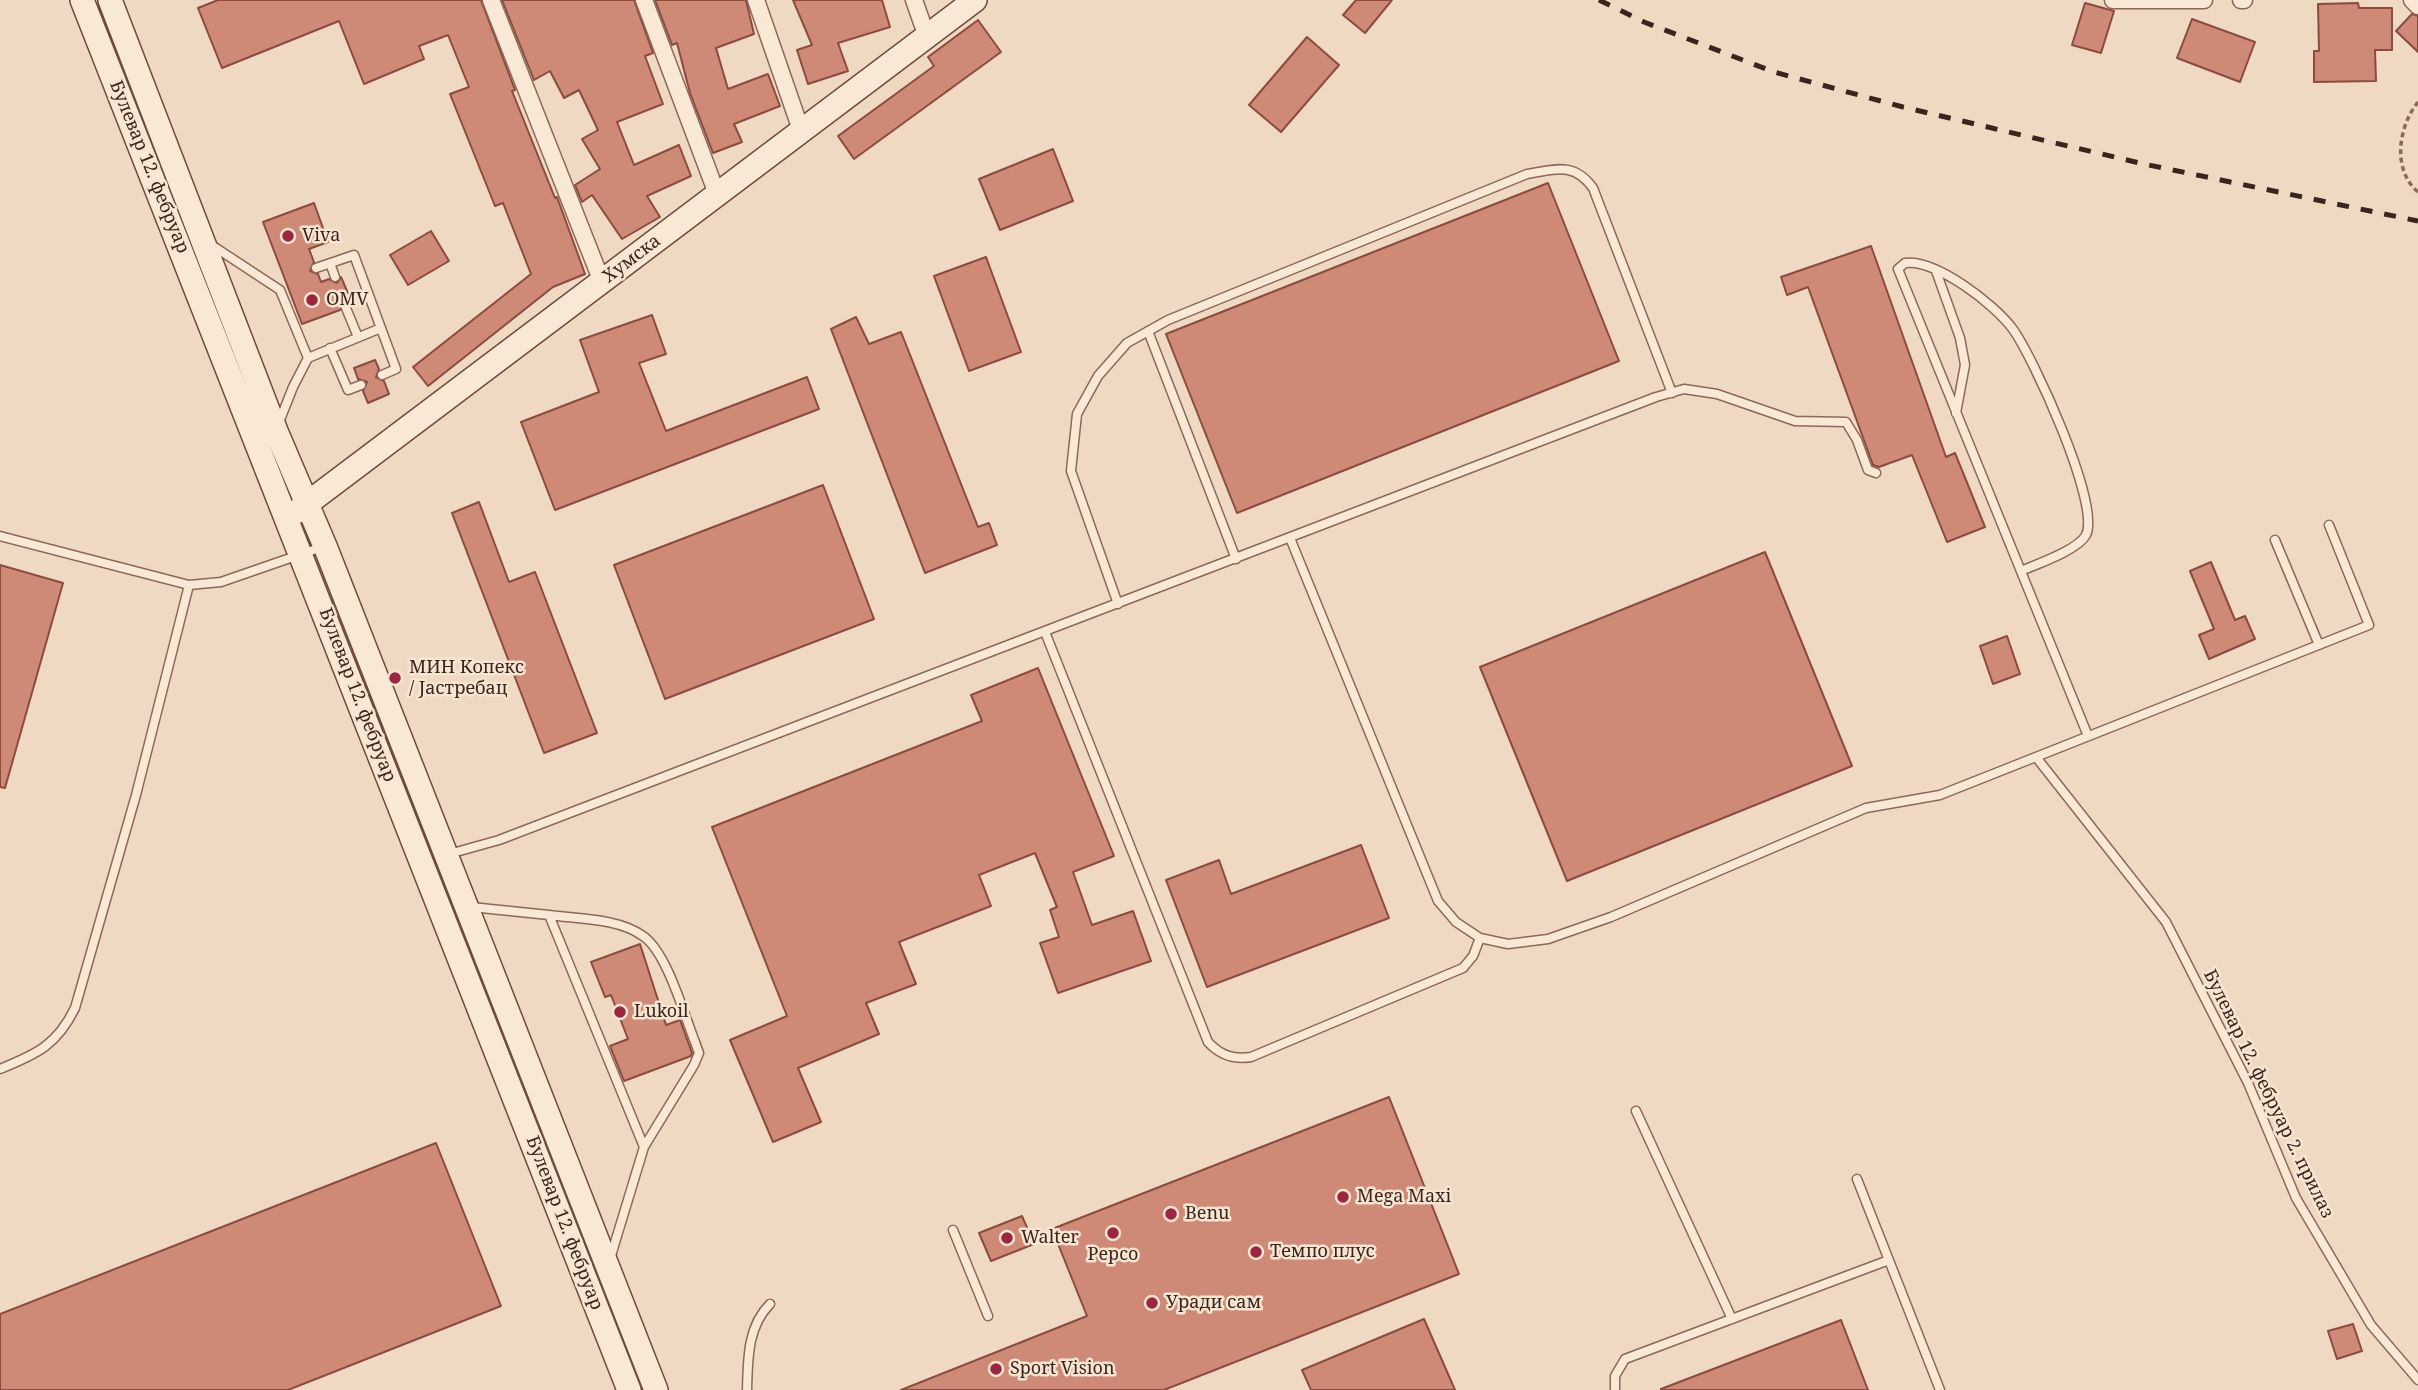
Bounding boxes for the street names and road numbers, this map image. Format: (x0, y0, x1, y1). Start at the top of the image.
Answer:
street label: Булевар 12. фебруар (104, 77, 194, 257)
street label: Хумска (599, 230, 665, 288)
street label: Булевар 12. фебруар (314, 605, 400, 785)
street label: Булевар 12. фебруар 2. прилаз (2198, 966, 2338, 1222)
street label: Булевар 12. фебруар (521, 1133, 607, 1313)

